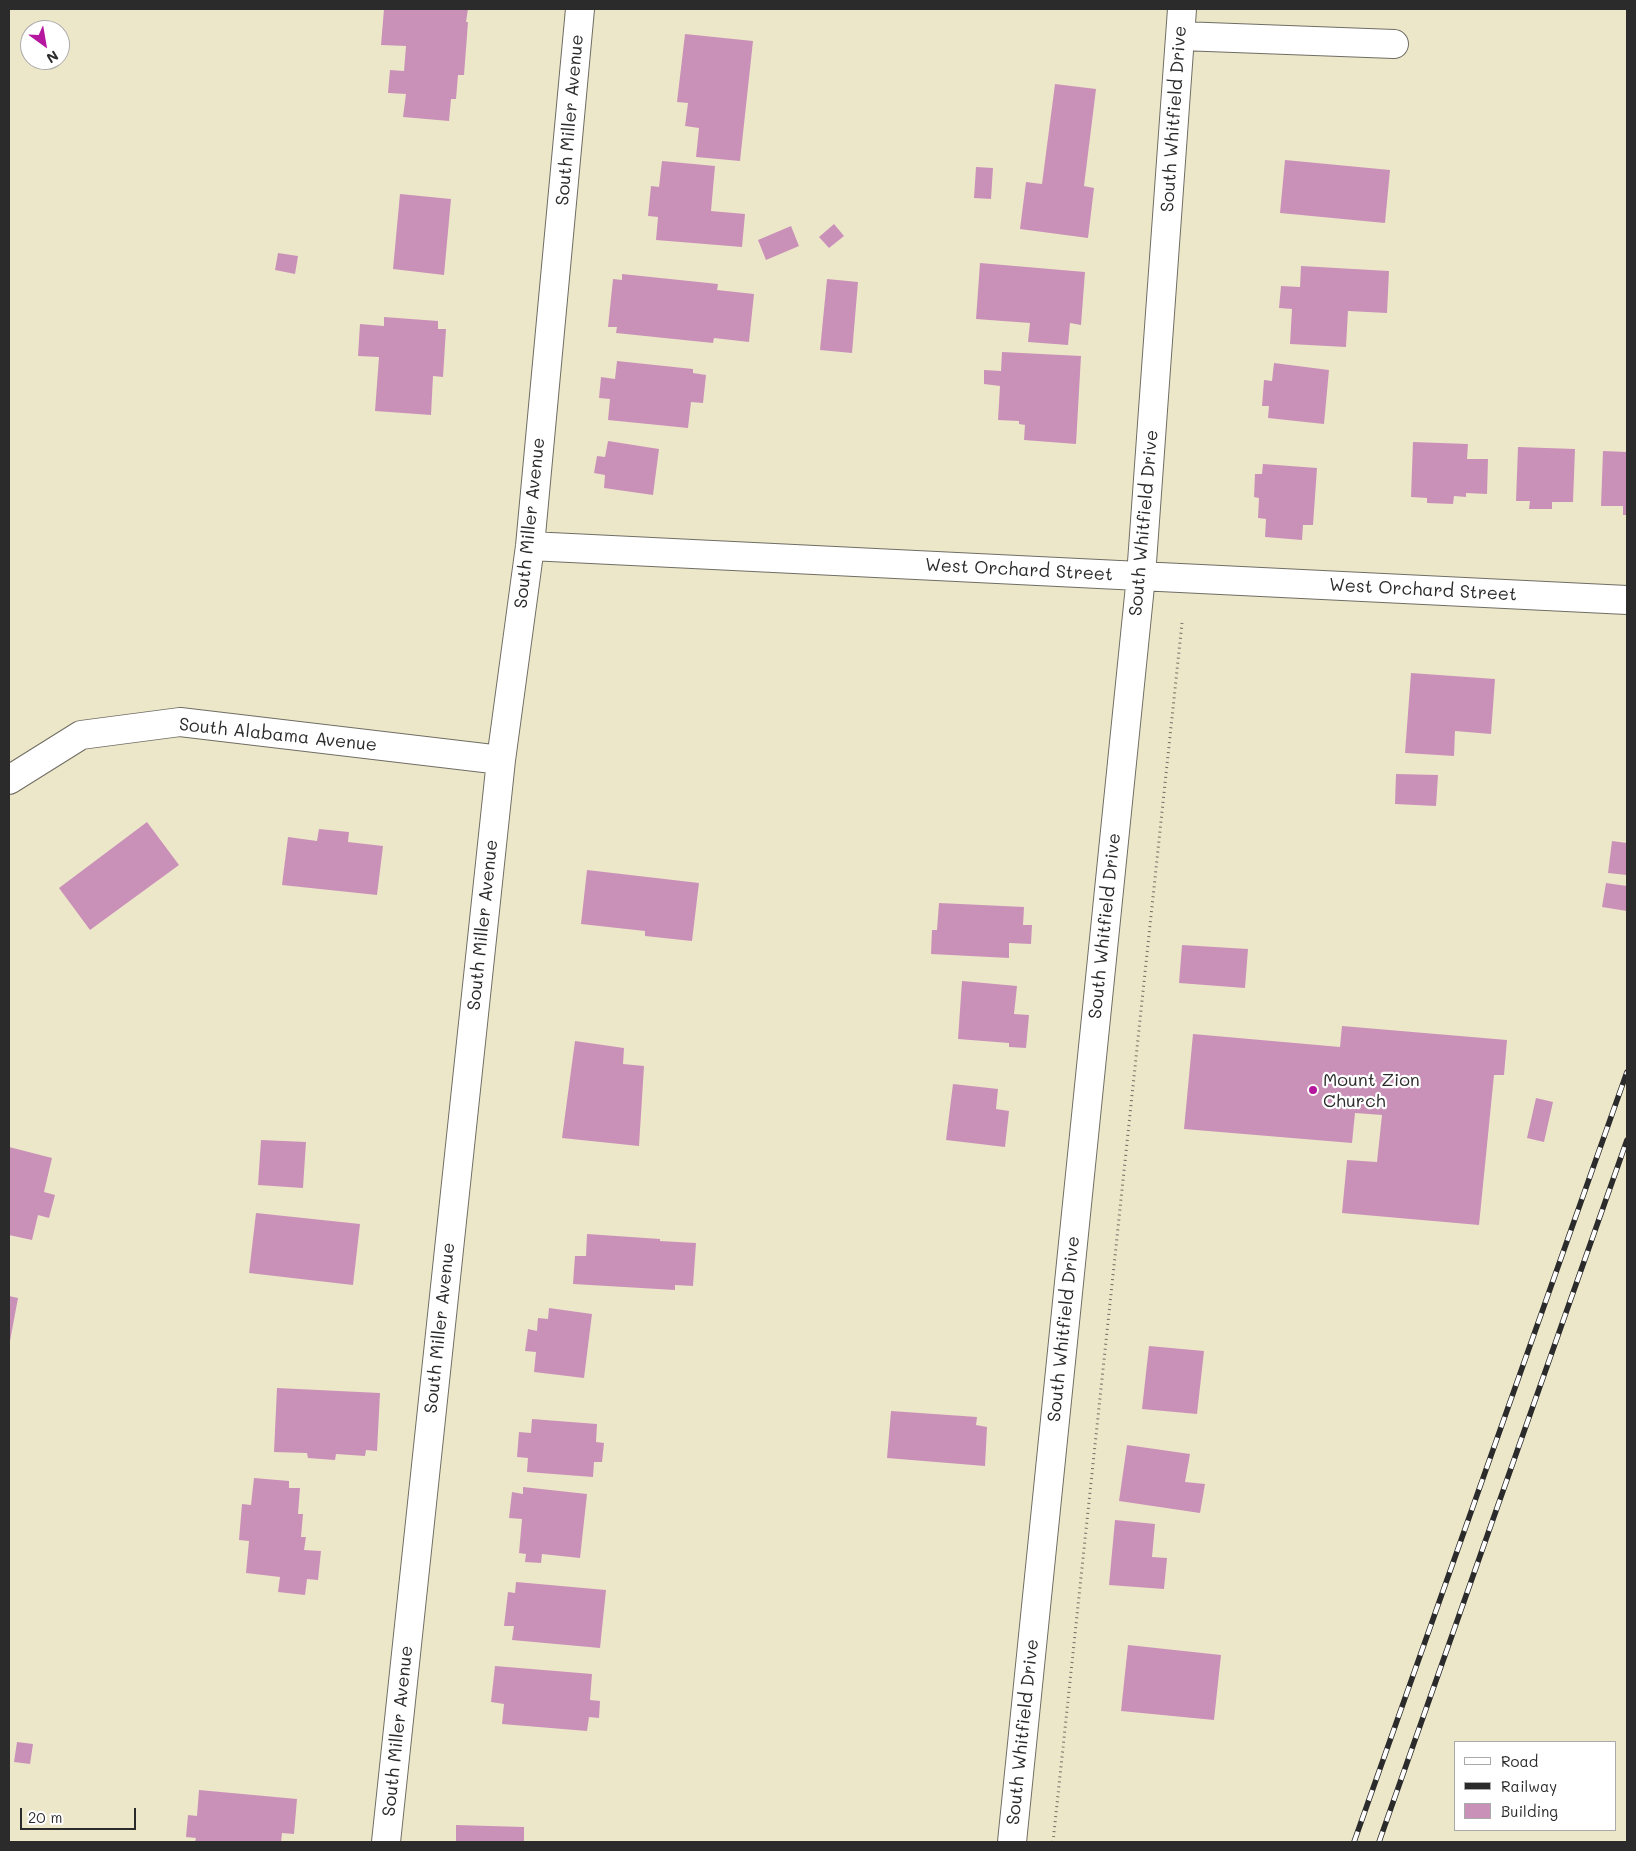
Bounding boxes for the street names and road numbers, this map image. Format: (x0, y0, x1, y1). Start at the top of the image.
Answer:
street label: South Whitfield Drive (1157, 25, 1191, 213)
street label: South Miller Avenue (552, 34, 588, 206)
street label: South Whitfield Drive (1125, 429, 1163, 617)
street label: South Miller Avenue (510, 437, 550, 609)
street label: West Orchard Street (925, 554, 1113, 586)
street label: West Orchard Street (1329, 574, 1517, 606)
street label: South Alabama Avenue (178, 714, 378, 756)
street label: South Whitfield Drive (1084, 832, 1126, 1020)
street label: South Miller Avenue (463, 839, 503, 1011)
street label: South Whitfield Drive (1043, 1235, 1085, 1423)
street label: South Miller Avenue (420, 1242, 460, 1414)
street label: South Whitfield Drive (1002, 1638, 1044, 1826)
street label: South Miller Avenue (378, 1645, 418, 1817)

